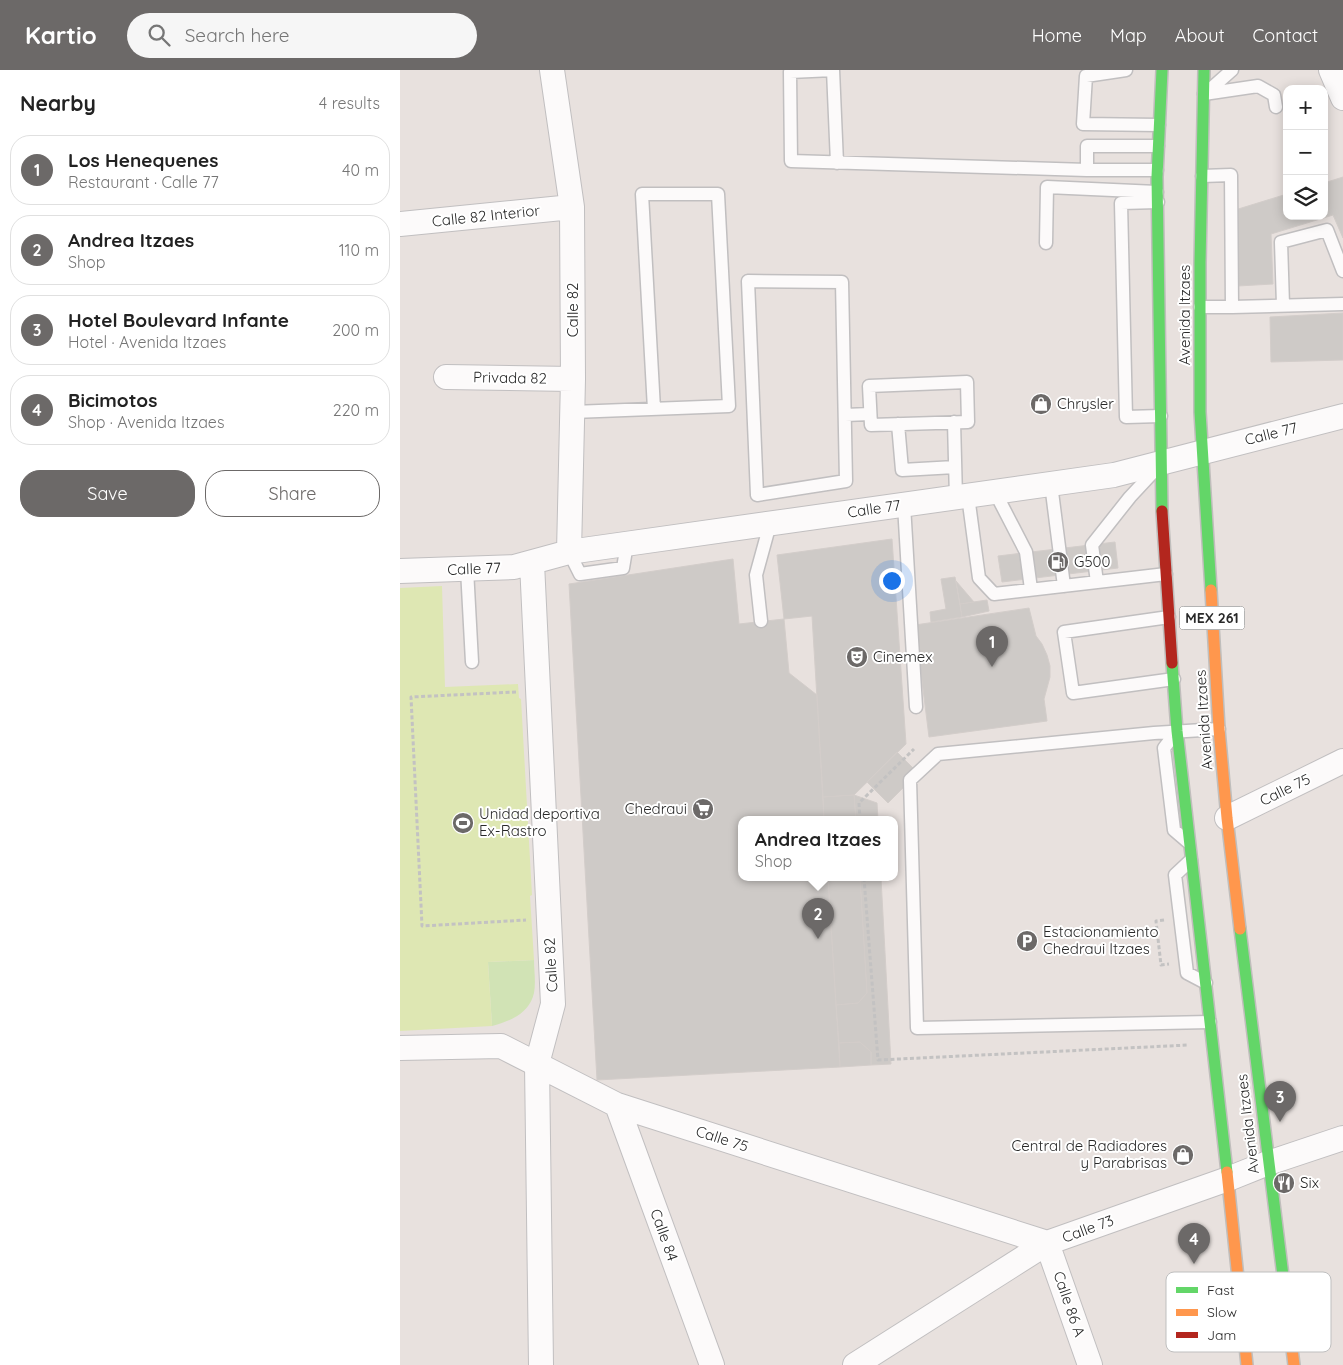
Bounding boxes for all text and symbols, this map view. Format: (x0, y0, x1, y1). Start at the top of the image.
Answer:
search box (127, 13, 477, 58)
text: Kartio (25, 20, 97, 50)
icon: search (145, 21, 173, 49)
text: Search here (185, 23, 290, 47)
text: Home (1032, 24, 1082, 47)
text: Map (1110, 24, 1147, 47)
text: About (1175, 24, 1225, 47)
text: Contact (1253, 24, 1318, 47)
map controls (1283, 85, 1328, 220)
button: + (1283, 85, 1328, 130)
text: Nearby (20, 90, 96, 116)
text: 4 results (319, 93, 380, 113)
button: − (1283, 130, 1328, 175)
text: Los Henequenes (68, 148, 218, 172)
text: 1 (34, 160, 40, 180)
text: 40 m (342, 160, 379, 180)
text: Restaurant · Calle 77 (68, 172, 219, 192)
button: layers (1283, 175, 1328, 220)
street label: Calle 82 Interior (431, 200, 541, 231)
text: Andrea Itzaes (68, 228, 194, 252)
text: 2 (32, 240, 42, 260)
text: 110 m (339, 240, 379, 260)
text: Shop (68, 252, 105, 272)
street label: Avenida Itzaes (1175, 265, 1194, 365)
street label: Calle 82 (563, 283, 582, 337)
text: Hotel Boulevard Infante (68, 308, 289, 332)
text: 3 (33, 320, 41, 340)
text: 200 m (332, 320, 379, 340)
text: Hotel · Avenida Itzaes (68, 332, 226, 352)
street label: Privada 82 (473, 367, 547, 388)
text: Bicimotos (68, 388, 157, 412)
shop icon: Chrysler (1029, 392, 1053, 416)
place label: Chrysler (1057, 394, 1114, 413)
text: 4 (32, 400, 42, 420)
text: 220 m (333, 400, 379, 420)
text: Shop · Avenida Itzaes (68, 412, 224, 432)
street label: Calle 77 (1243, 418, 1299, 449)
button: Save (20, 470, 195, 517)
button: Share (205, 470, 380, 517)
street label: Calle 77 (846, 495, 902, 522)
fuel station icon: G500 (1046, 550, 1070, 574)
place label: G500 (1074, 552, 1111, 571)
street label: Calle 77 (447, 558, 501, 579)
your location (879, 568, 905, 594)
road number: MEX 261 (1180, 606, 1244, 630)
pin: 1 (976, 626, 1008, 667)
theatre icon: Cinemex (845, 645, 869, 669)
place label: Cinemex (873, 647, 932, 666)
street label: Avenida Itzaes (1191, 669, 1216, 771)
street label: Calle 75 (1256, 769, 1313, 810)
supermarket icon: Chedraui (691, 797, 715, 821)
place label: Chedraui (625, 799, 687, 818)
place label: Unidad deportiva Ex-Rastro (479, 804, 600, 840)
sports icon: Unidad deportiva Ex-Rastro (451, 811, 475, 835)
popup (738, 816, 898, 881)
text: Andrea Itzaes (755, 827, 881, 851)
text: Shop (755, 851, 792, 871)
pin: 2 (802, 898, 834, 939)
place label: Estacionamiento Chedraui Itzaes (1043, 922, 1159, 958)
parking icon: Estacionamiento Chedraui Itzaes (1015, 929, 1039, 953)
street label: Calle 82 (540, 937, 561, 993)
street label: Avenida Itzaes (1232, 1073, 1263, 1175)
pin: 3 (1264, 1081, 1296, 1122)
street label: Calle 75 (694, 1121, 751, 1156)
place label: Central de Radiadores y Parabrisas (1011, 1136, 1167, 1172)
shop icon: Central de Radiadores y Parabrisas (1171, 1143, 1195, 1167)
restaurant icon: Six (1272, 1171, 1296, 1195)
place label: Six (1300, 1173, 1319, 1192)
street label: Calle 84 (646, 1206, 683, 1264)
street label: Calle 73 (1059, 1210, 1116, 1247)
pin: 4 (1178, 1223, 1210, 1264)
street label: Calle 86 A (1049, 1269, 1090, 1339)
legend (1166, 1272, 1331, 1352)
text: Fast (1207, 1281, 1235, 1299)
text: Slow (1207, 1303, 1237, 1321)
text: Jam (1207, 1326, 1236, 1344)

